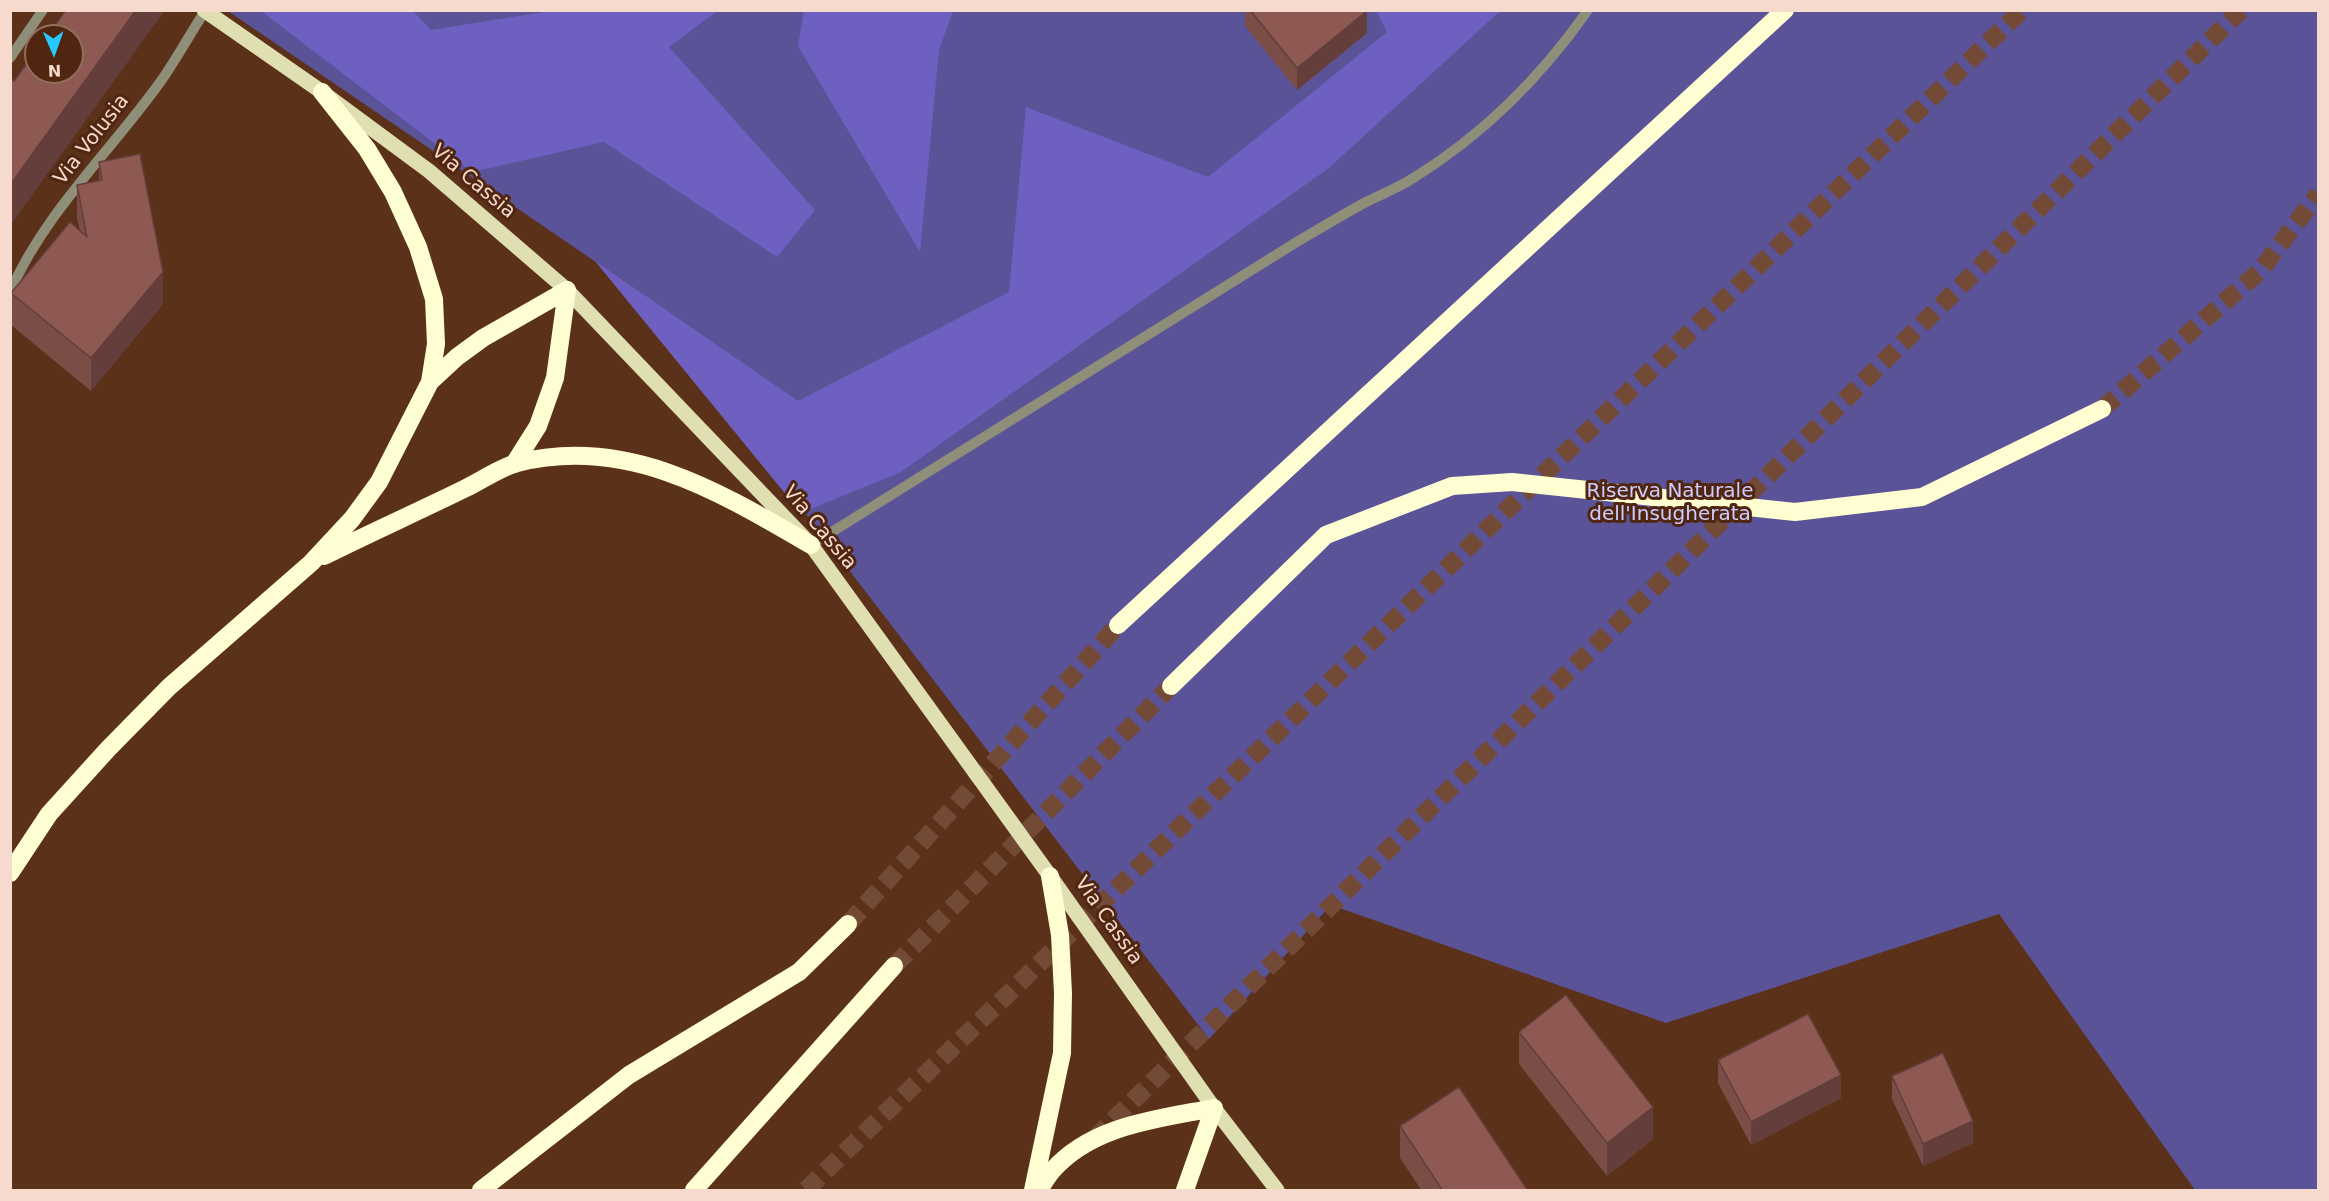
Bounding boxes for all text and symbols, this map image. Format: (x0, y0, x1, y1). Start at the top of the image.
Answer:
north arrow (24, 24, 84, 84)
text: N (48, 61, 62, 80)
street label: Via Volusia (49, 90, 135, 190)
street label: Via Cassia (426, 140, 520, 224)
park label: Riserva Naturale dell'Insugherata (1587, 480, 1753, 527)
street label: Via Cassia (777, 481, 861, 575)
street label: Via Cassia (1069, 872, 1147, 970)

